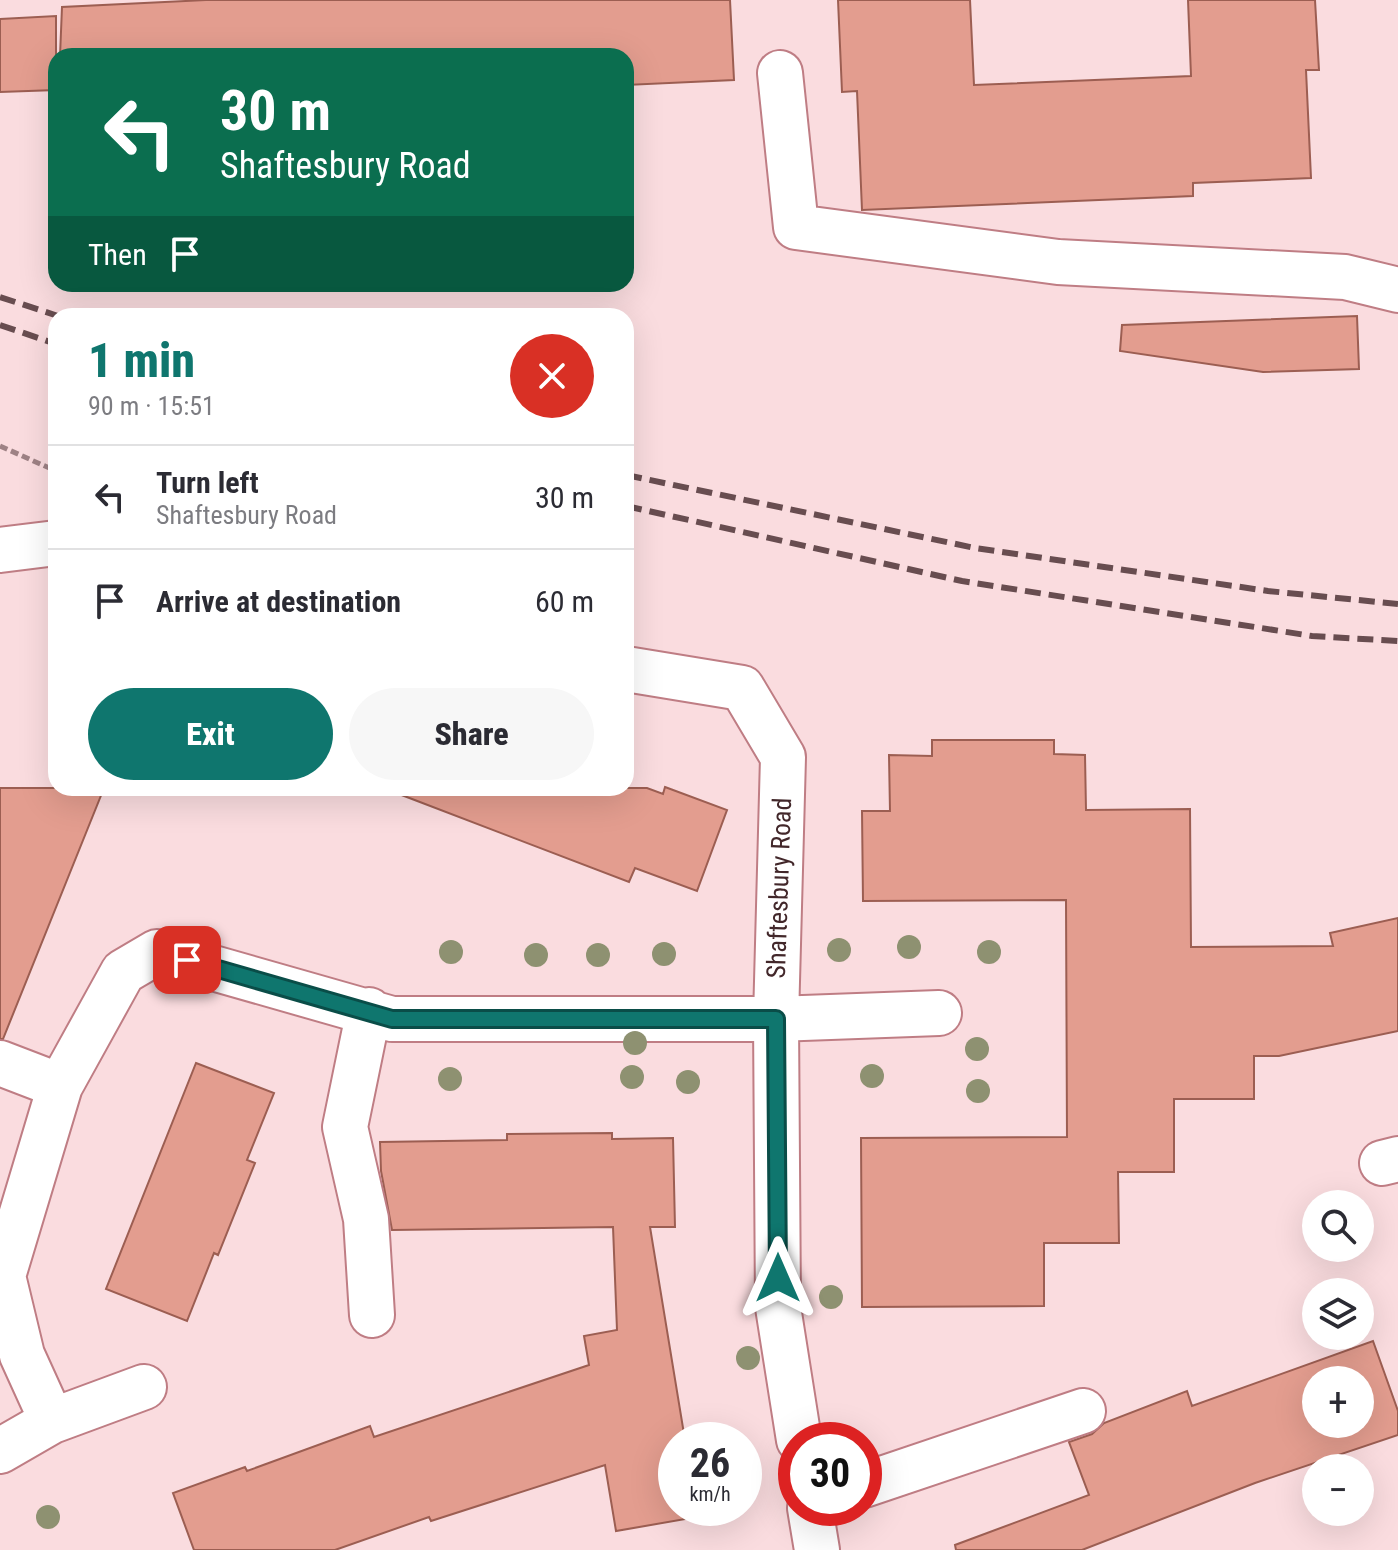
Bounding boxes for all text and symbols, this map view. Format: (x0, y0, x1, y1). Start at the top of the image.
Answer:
text: 30 m (220, 78, 331, 144)
icon: left (88, 80, 192, 184)
text: Shaftesbury Road (220, 145, 471, 187)
icon: arrive (163, 232, 207, 276)
text: Then (88, 237, 147, 272)
text: 1 min (88, 332, 195, 389)
button: close (510, 334, 594, 418)
text: 90 m · 15:51 (88, 391, 215, 421)
text: Turn left (156, 465, 259, 500)
icon: left (88, 475, 132, 519)
text: 30 m (535, 480, 594, 515)
text: Shaftesbury Road (156, 500, 337, 530)
icon: arrive (88, 579, 132, 623)
text: Arrive at destination (156, 584, 401, 619)
text: 60 m (535, 584, 594, 619)
button: Exit (88, 688, 333, 780)
button: Share (349, 688, 594, 780)
street label: Shaftesbury Road (761, 797, 797, 979)
pin (153, 926, 221, 994)
icon: arrive (165, 938, 209, 982)
map controls (1302, 1190, 1374, 1526)
button: search (1302, 1190, 1374, 1262)
position arrow (736, 1236, 820, 1320)
button: layers (1302, 1278, 1374, 1350)
button: + (1302, 1366, 1374, 1438)
speed limit sign: 30 (778, 1422, 882, 1526)
text: 26 (690, 1440, 730, 1487)
button: − (1302, 1454, 1374, 1526)
text: km/h (689, 1482, 731, 1506)

